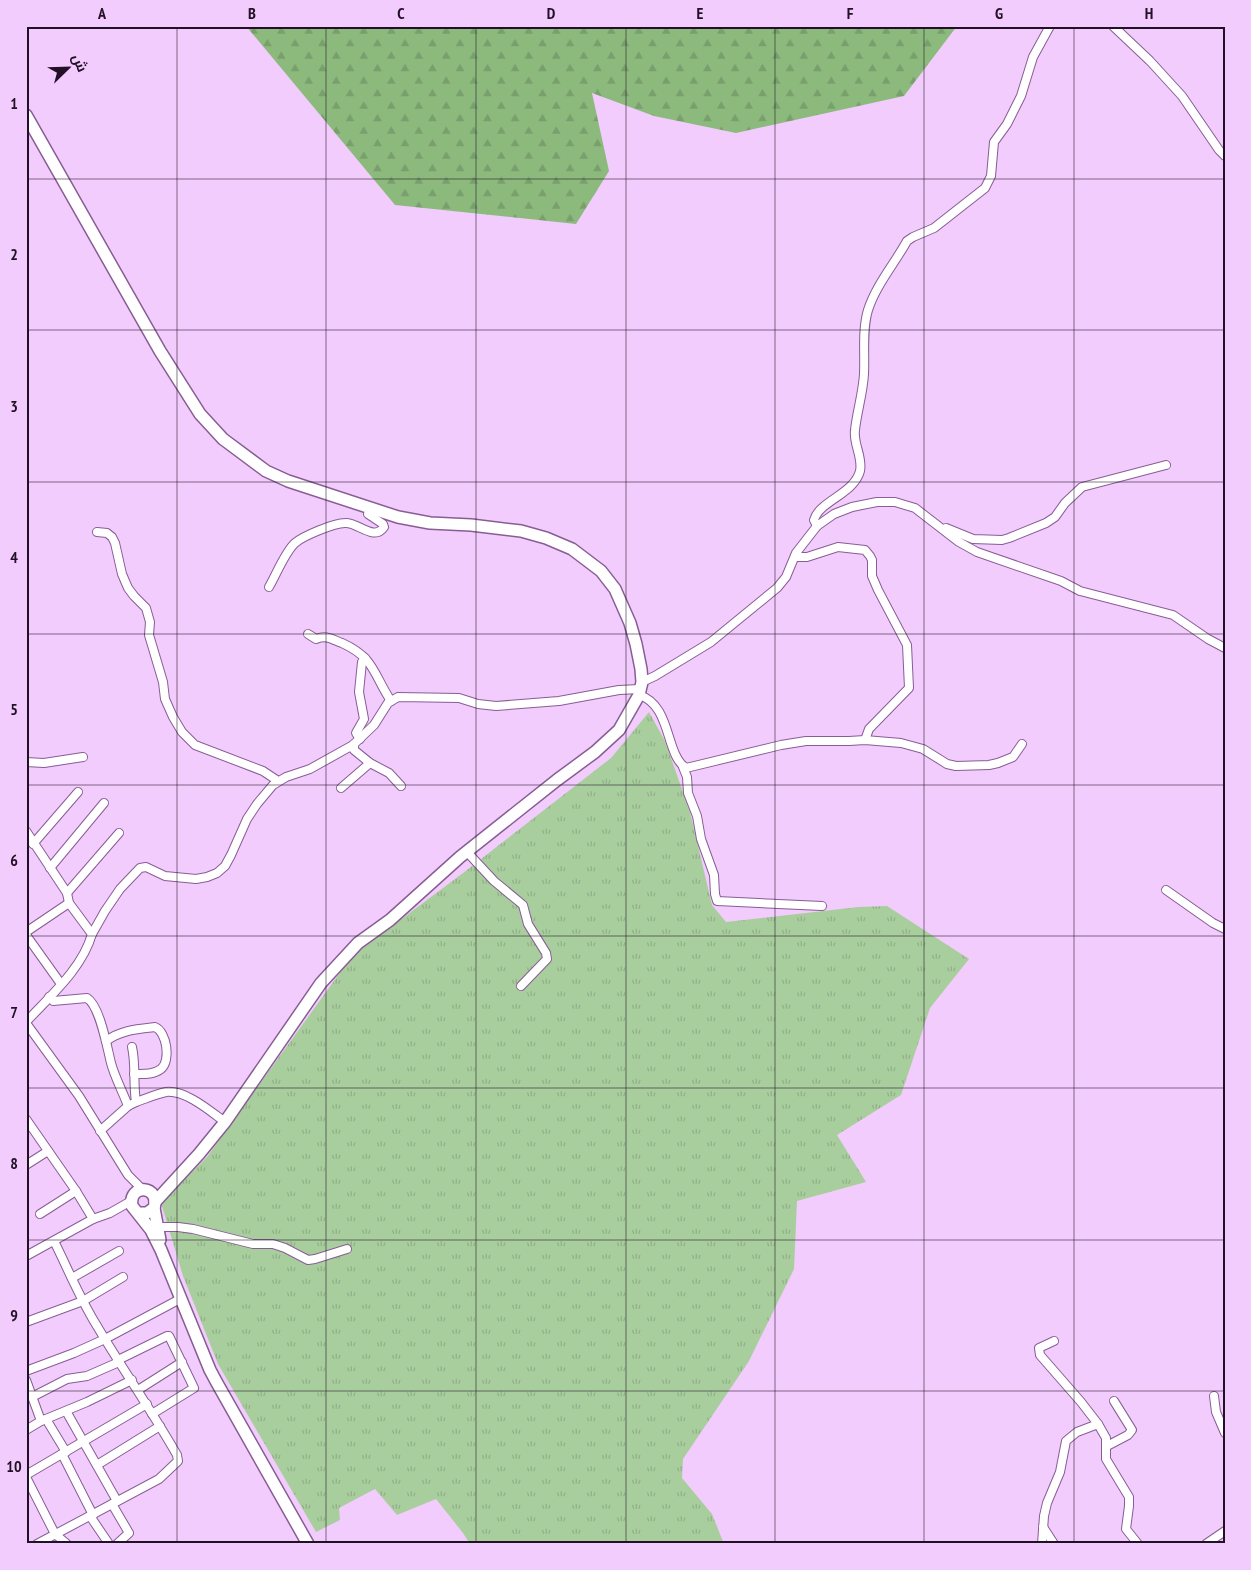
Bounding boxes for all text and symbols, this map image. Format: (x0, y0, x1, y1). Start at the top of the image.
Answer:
text: A (97, 3, 107, 23)
text: B (248, 3, 256, 23)
text: C (397, 3, 405, 23)
text: D (547, 3, 556, 23)
text: E (697, 3, 704, 23)
text: F (847, 3, 854, 23)
text: G (995, 3, 1003, 23)
text: H (1145, 3, 1153, 23)
north arrow (42, 42, 92, 92)
text: ش (68, 51, 92, 75)
text: 1 (10, 93, 18, 113)
text: 2 (10, 244, 18, 264)
text: 3 (10, 396, 18, 416)
text: 4 (10, 547, 18, 567)
text: 5 (10, 699, 18, 719)
text: 6 (10, 850, 18, 870)
text: 7 (10, 1002, 18, 1022)
text: 8 (10, 1153, 18, 1173)
text: 9 (10, 1305, 18, 1325)
text: 10 (6, 1456, 22, 1476)

